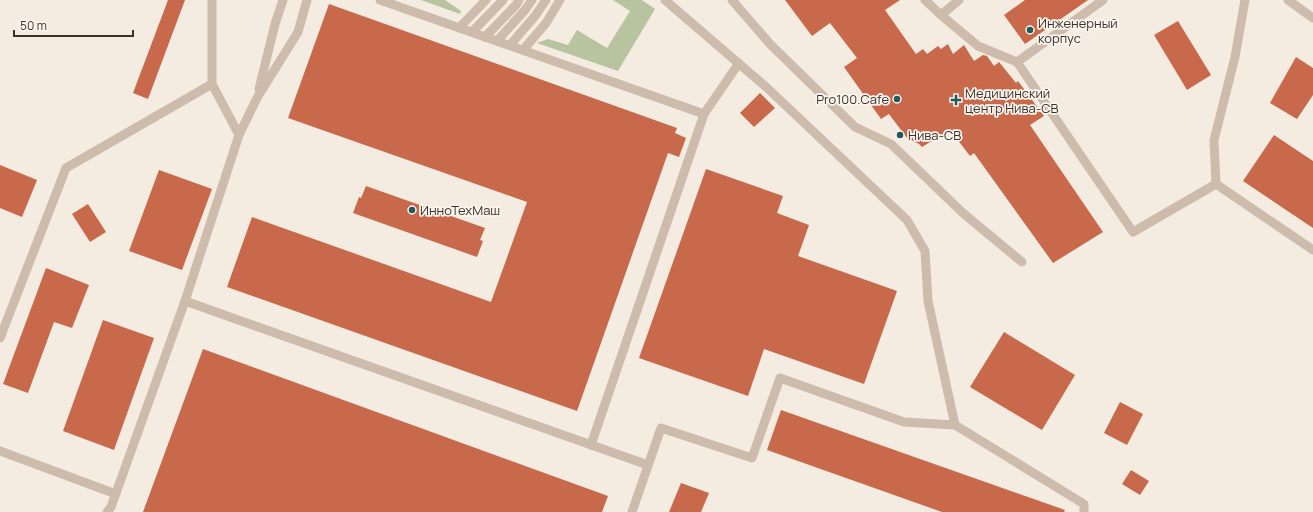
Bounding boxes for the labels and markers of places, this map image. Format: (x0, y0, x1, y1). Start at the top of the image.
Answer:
place label: Инженерный корпус (1038, 14, 1118, 47)
marker: Инженерный корпус (1025, 25, 1035, 35)
place label: Медицинский центр Нива-СВ (965, 84, 1058, 117)
place label: Pro100.Cafe (816, 90, 889, 108)
marker: Pro100.Cafe (892, 94, 902, 104)
marker: Медицинский центр Нива-СВ (950, 94, 962, 106)
place label: Нива-СВ (908, 126, 961, 144)
marker: Нива-СВ (895, 130, 905, 140)
place label: ИнноТехМаш (420, 201, 500, 219)
marker: ИнноТехМаш (407, 205, 417, 215)

